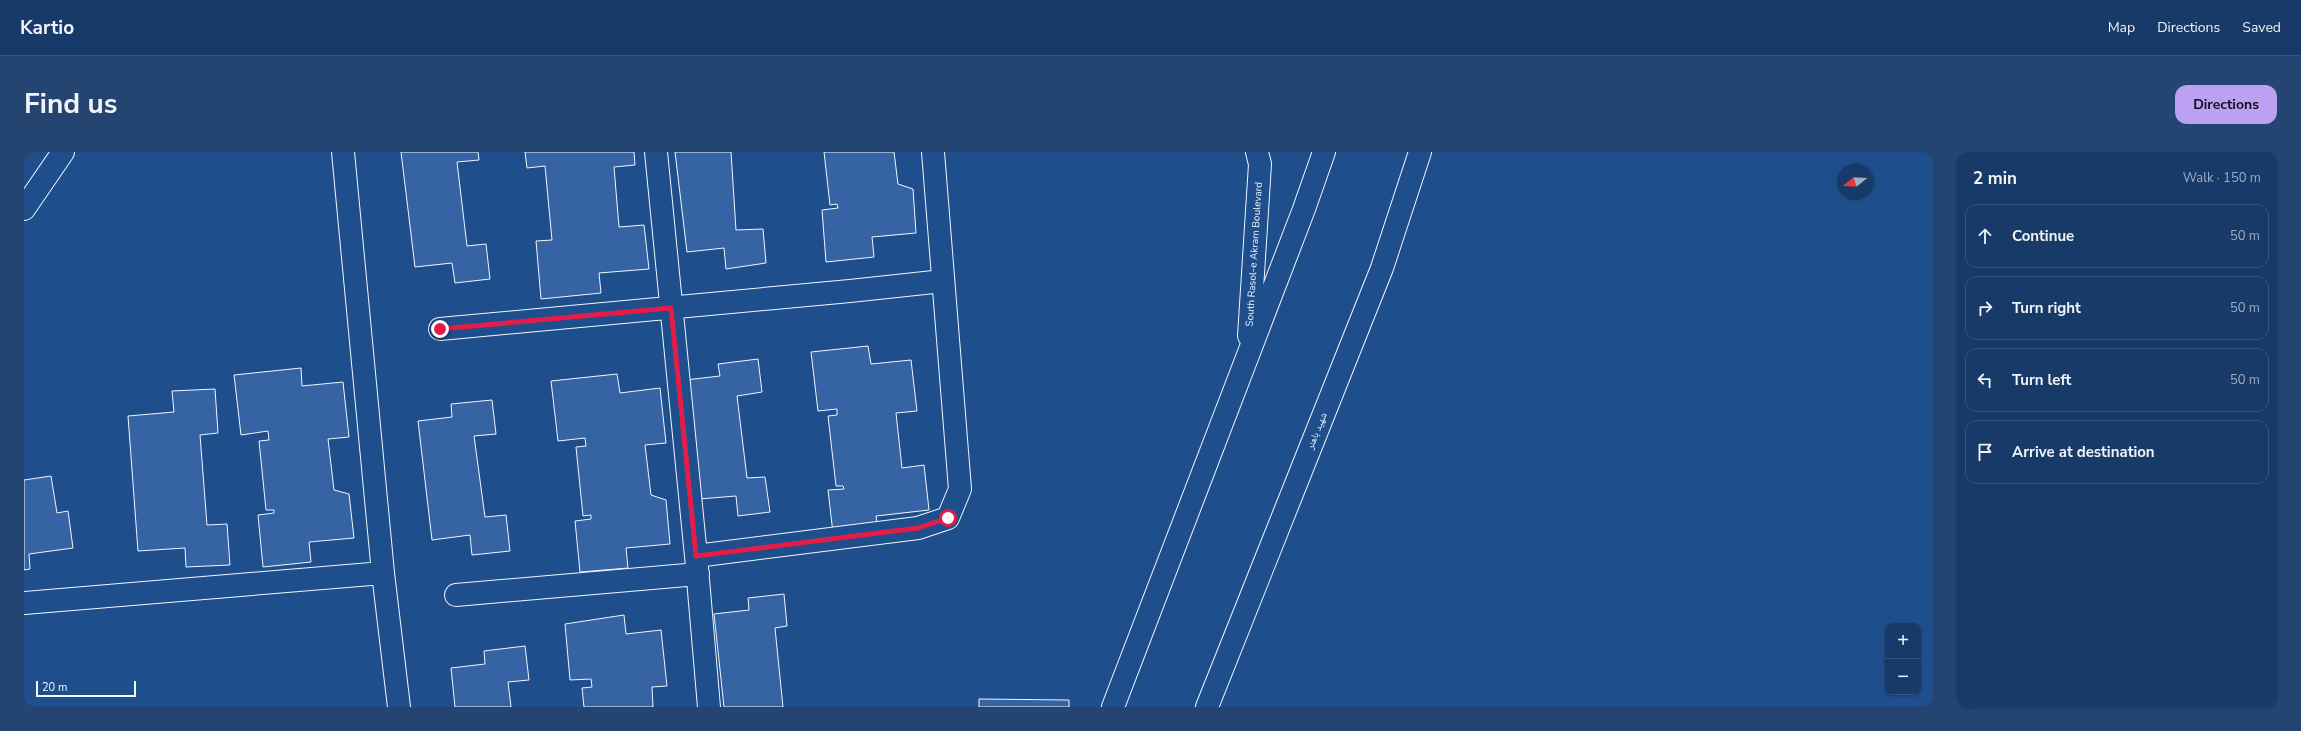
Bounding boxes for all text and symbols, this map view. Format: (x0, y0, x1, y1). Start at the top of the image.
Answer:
text: Kartio (20, 15, 74, 41)
text: Map (2108, 18, 2135, 37)
text: Directions (2157, 18, 2220, 37)
text: Saved (2242, 18, 2281, 37)
text: Find us (24, 85, 118, 123)
button: Directions (2175, 85, 2277, 124)
north arrow (1837, 164, 1873, 200)
text: 2 min (1973, 167, 2017, 190)
text: Walk · 150 m (2183, 169, 2261, 187)
street label: South Rasol-e Akram Boulevard (1243, 181, 1266, 327)
icon: ahead (1974, 225, 1996, 247)
text: Continue (2012, 226, 2074, 246)
text: 50 m (2230, 227, 2260, 245)
icon: right (1974, 297, 1996, 319)
text: Turn right (2012, 298, 2081, 318)
text: 50 m (2230, 299, 2260, 317)
route end (431, 320, 449, 338)
icon: left (1974, 369, 1996, 391)
text: Turn left (2012, 370, 2071, 390)
text: 50 m (2230, 371, 2260, 389)
street label: شهید باهنر (1303, 410, 1331, 452)
icon: arrive (1974, 441, 1996, 463)
text: Arrive at destination (2012, 442, 2155, 462)
route start (939, 509, 957, 527)
map controls (1885, 623, 1921, 695)
button: + (1885, 623, 1921, 659)
button: − (1885, 659, 1921, 695)
scale bar (36, 679, 136, 698)
text: 20 m (42, 680, 67, 695)

